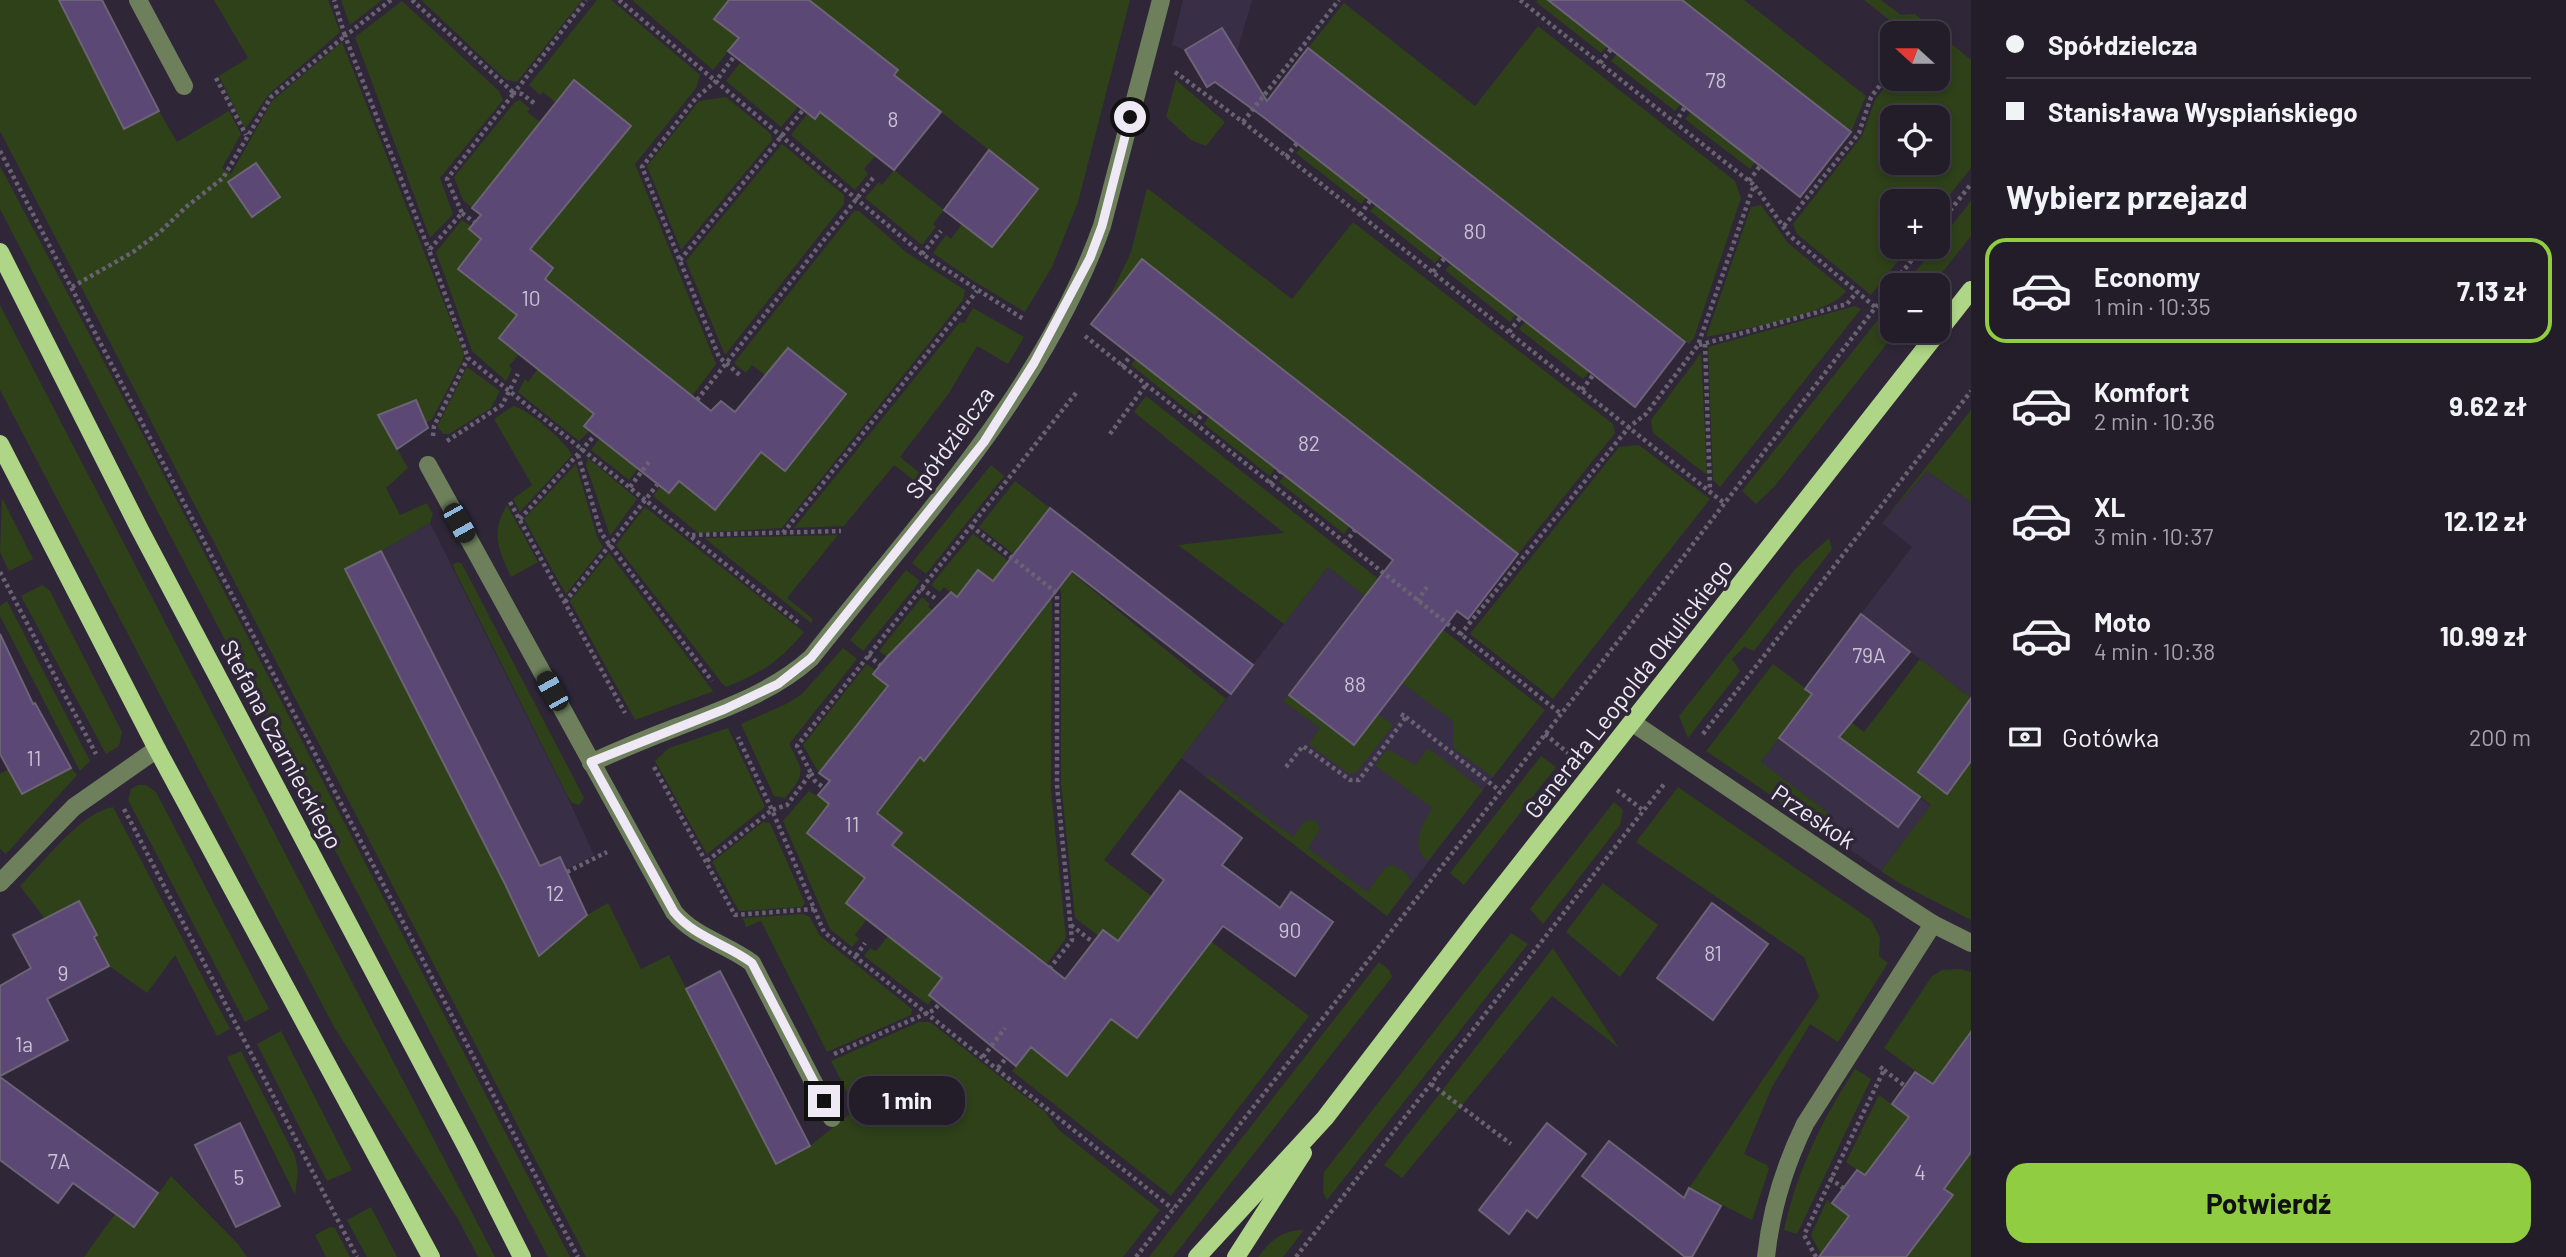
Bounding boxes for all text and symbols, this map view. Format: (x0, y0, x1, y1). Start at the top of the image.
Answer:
north arrow (1880, 21, 1950, 91)
map controls (1880, 21, 1950, 343)
text: Spółdzielcza (2048, 29, 2197, 60)
house number: 78 (1706, 67, 1726, 92)
text: Stanisława Wyspiańskiego (2048, 96, 2358, 127)
route start (1114, 101, 1146, 133)
button: locate (1880, 105, 1950, 175)
house number: 8 (888, 106, 898, 131)
text: Wybierz przejazd (2006, 177, 2248, 215)
button: + (1880, 189, 1950, 259)
house number: 80 (1464, 218, 1486, 243)
icon: car (2010, 259, 2073, 322)
text: Economy (2094, 261, 2200, 292)
button: − (1880, 273, 1950, 343)
text: 7.13 zł (2457, 275, 2527, 306)
house number: 10 (521, 285, 541, 310)
text: 1 min · 10:35 (2094, 292, 2210, 320)
icon: car (2010, 374, 2073, 437)
text: Komfort (2094, 376, 2189, 407)
street label: Spółdzielcza (899, 380, 999, 504)
text: 9.62 zł (2449, 390, 2527, 421)
text: 2 min · 10:36 (2094, 407, 2215, 435)
house number: 82 (1298, 430, 1320, 455)
icon: car (2010, 489, 2073, 552)
text: XL (2094, 491, 2125, 522)
car (440, 500, 479, 546)
text: 12.12 zł (2444, 505, 2527, 536)
text: 3 min · 10:37 (2094, 522, 2213, 550)
street label: Generała Leopolda Okulickiego (1518, 552, 1738, 824)
icon: car (2010, 604, 2073, 667)
text: Moto (2094, 606, 2151, 637)
text: 10.99 zł (2440, 620, 2527, 651)
street label: Stefana Czarnieckiego (215, 634, 349, 854)
text: 4 min · 10:38 (2094, 637, 2215, 665)
house number: 79A (1852, 642, 1886, 667)
car (533, 668, 572, 714)
house number: 88 (1344, 671, 1366, 696)
icon: cash (2006, 718, 2044, 756)
text: Gotówka (2062, 721, 2159, 752)
text: 200 m (2469, 723, 2531, 751)
house number: 11 (27, 745, 41, 770)
street label: Przeskok (1767, 778, 1861, 854)
house number: 11 (845, 811, 859, 836)
house number: 12 (546, 880, 564, 905)
house number: 90 (1279, 917, 1301, 942)
house number: 81 (1704, 940, 1722, 965)
house number: 9 (58, 960, 68, 985)
house number: 1a (15, 1031, 33, 1056)
callout: 1 min (848, 1076, 964, 1126)
route end (808, 1085, 840, 1117)
text: 1 min (882, 1086, 932, 1114)
house number: 7A (48, 1148, 71, 1173)
house number: 4 (1914, 1159, 1926, 1184)
button: Potwierdź (2006, 1163, 2531, 1243)
house number: 5 (234, 1164, 244, 1189)

